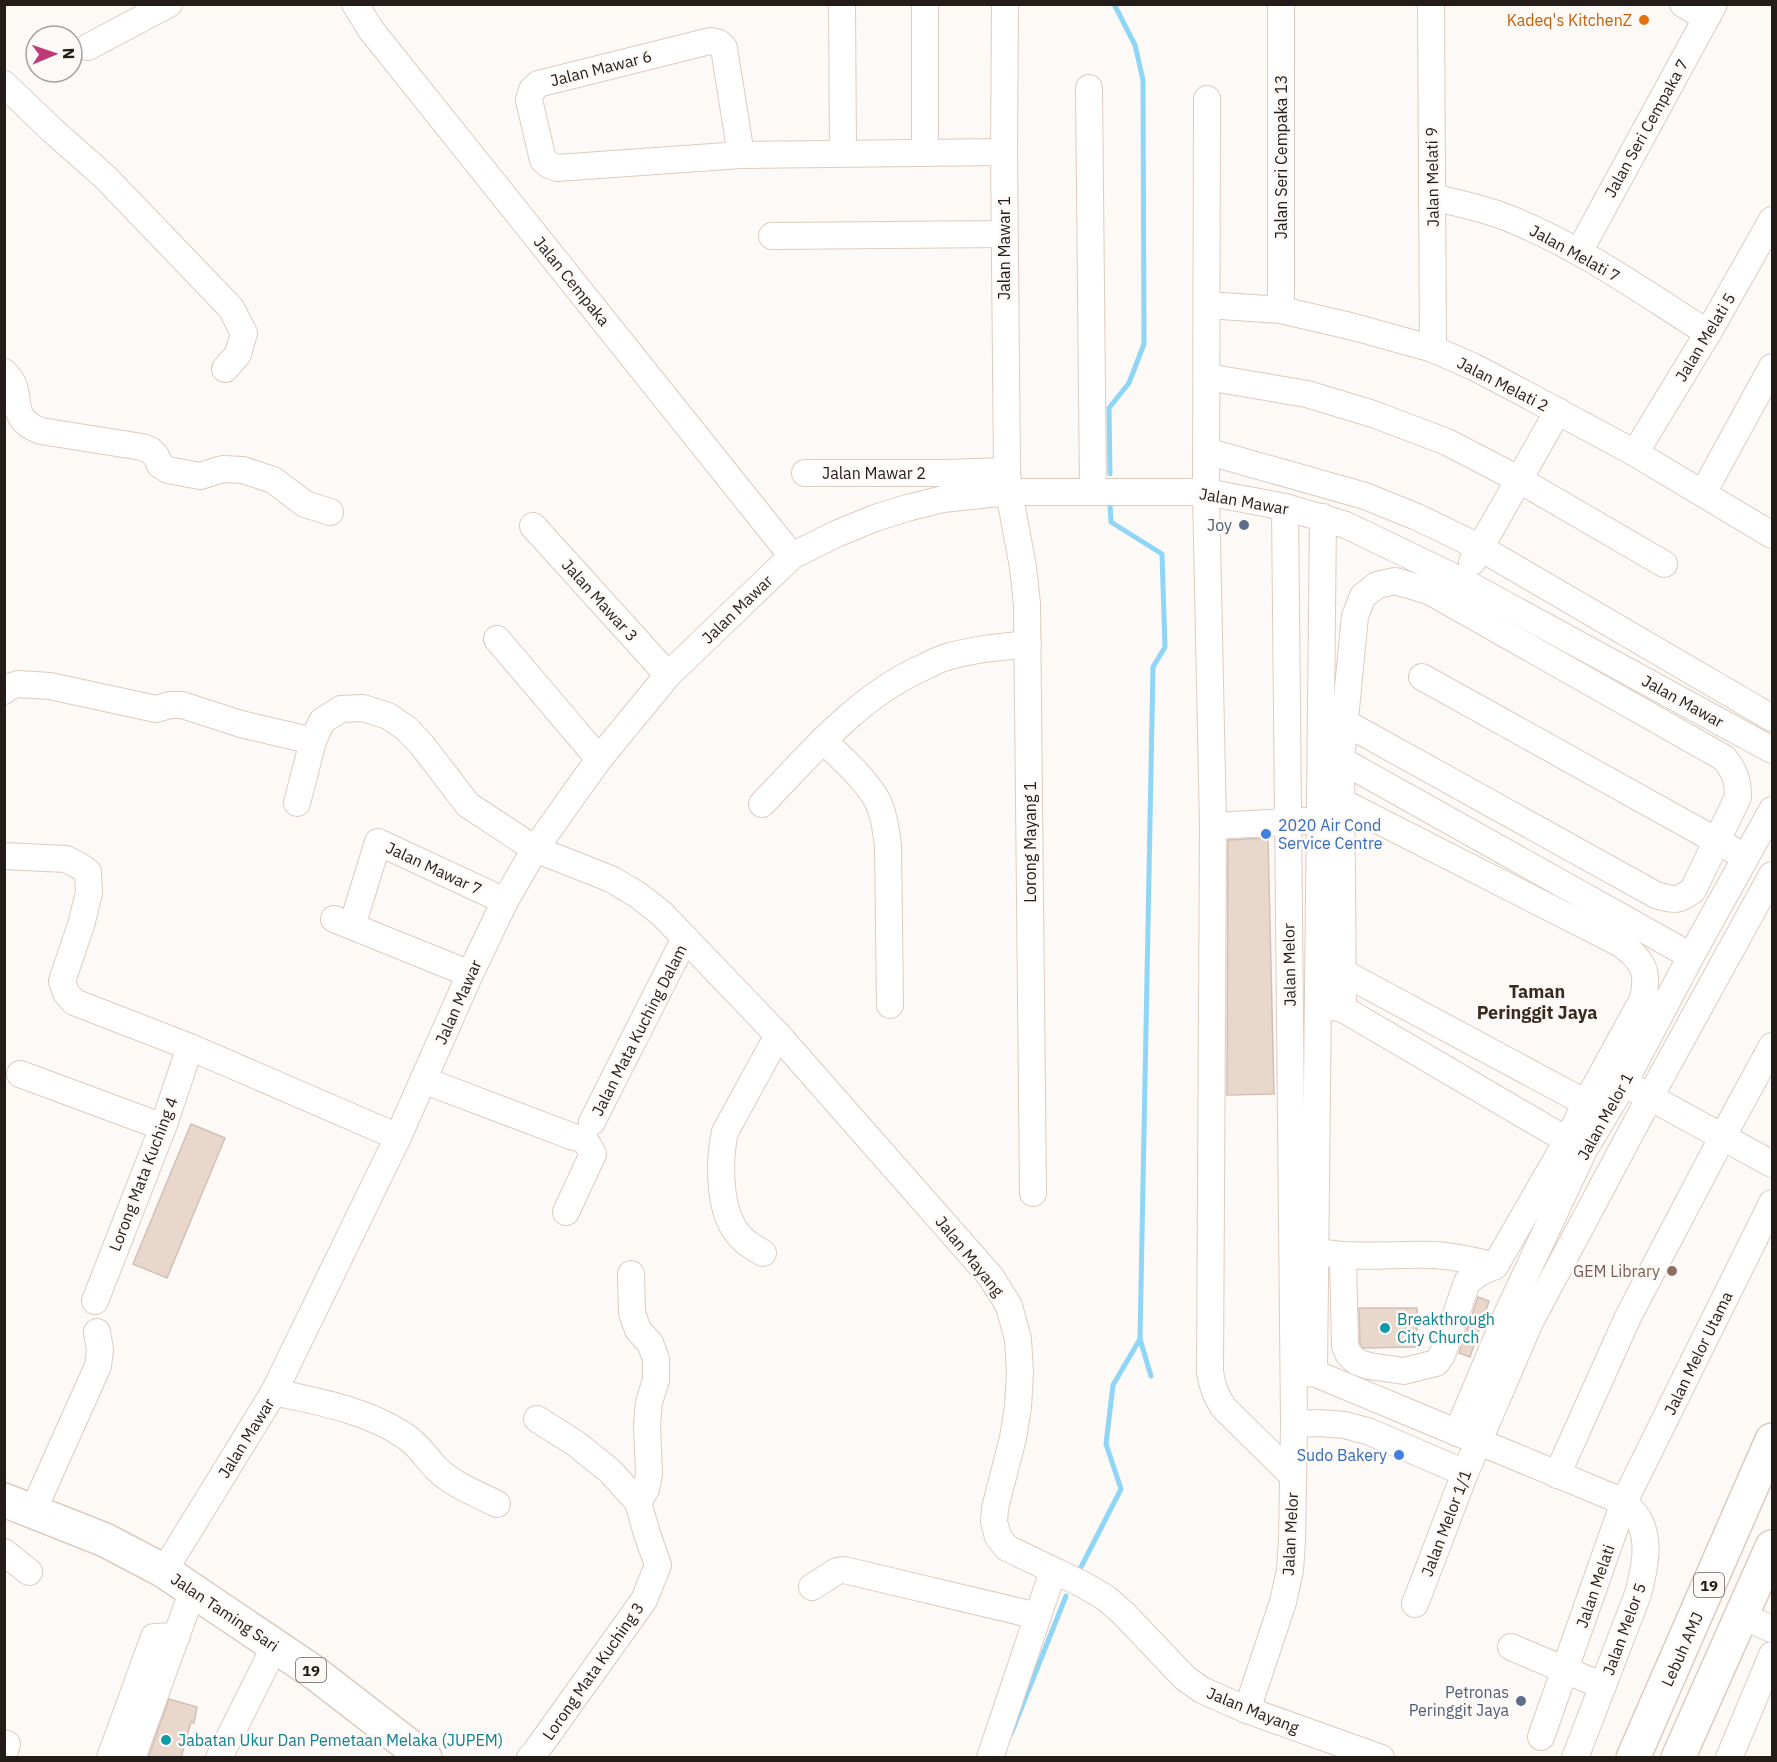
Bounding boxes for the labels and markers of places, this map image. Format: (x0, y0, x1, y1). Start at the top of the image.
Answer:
place label: Kadeq's KitchenZ (1507, 10, 1632, 30)
marker: Kadeq's KitchenZ (1637, 13, 1651, 27)
place label: Joy (1207, 515, 1232, 535)
marker: Joy (1237, 518, 1251, 532)
place label: 2020 Air Cond Service Centre (1278, 815, 1383, 853)
marker: 2020 Air Cond Service Centre (1259, 827, 1273, 841)
place label: GEM Library (1573, 1261, 1660, 1281)
marker: GEM Library (1665, 1264, 1679, 1278)
place label: Breakthrough City Church (1397, 1309, 1495, 1347)
marker: Breakthrough City Church (1378, 1321, 1392, 1335)
place label: Sudo Bakery (1297, 1445, 1387, 1465)
marker: Sudo Bakery (1392, 1448, 1406, 1462)
place label: Petronas Peringgit Jaya (1409, 1682, 1509, 1720)
marker: Petronas Peringgit Jaya (1514, 1694, 1528, 1708)
place label: Jabatan Ukur Dan Pemetaan Melaka (JUPEM) (178, 1730, 503, 1750)
marker: Jabatan Ukur Dan Pemetaan Melaka (JUPEM) (159, 1733, 173, 1747)

